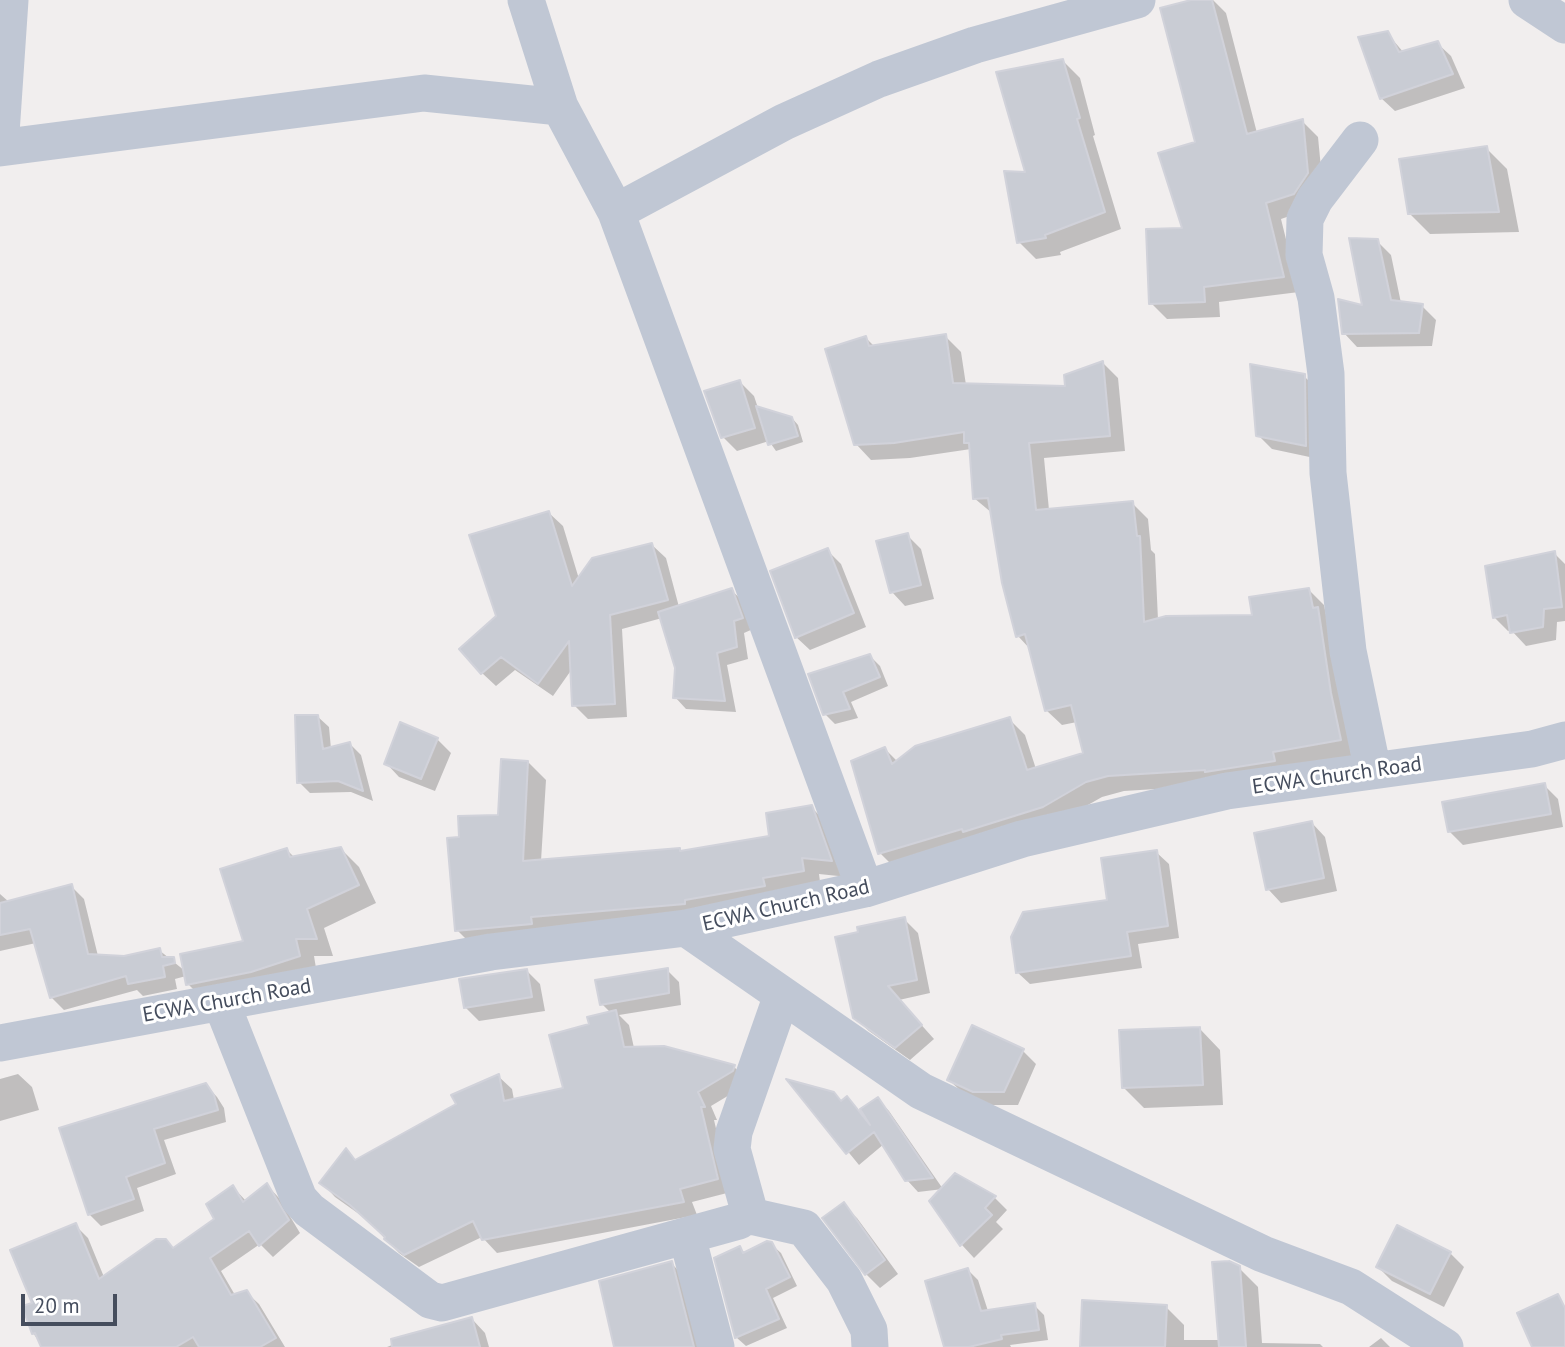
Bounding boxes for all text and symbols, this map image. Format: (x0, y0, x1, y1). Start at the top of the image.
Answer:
street label: ECWA Church Road (1251, 752, 1423, 800)
street label: ECWA Church Road (700, 875, 872, 937)
street label: ECWA Church Road (141, 974, 313, 1028)
scale bar (24, 1280, 121, 1324)
text: 20 m (34, 1292, 80, 1319)

